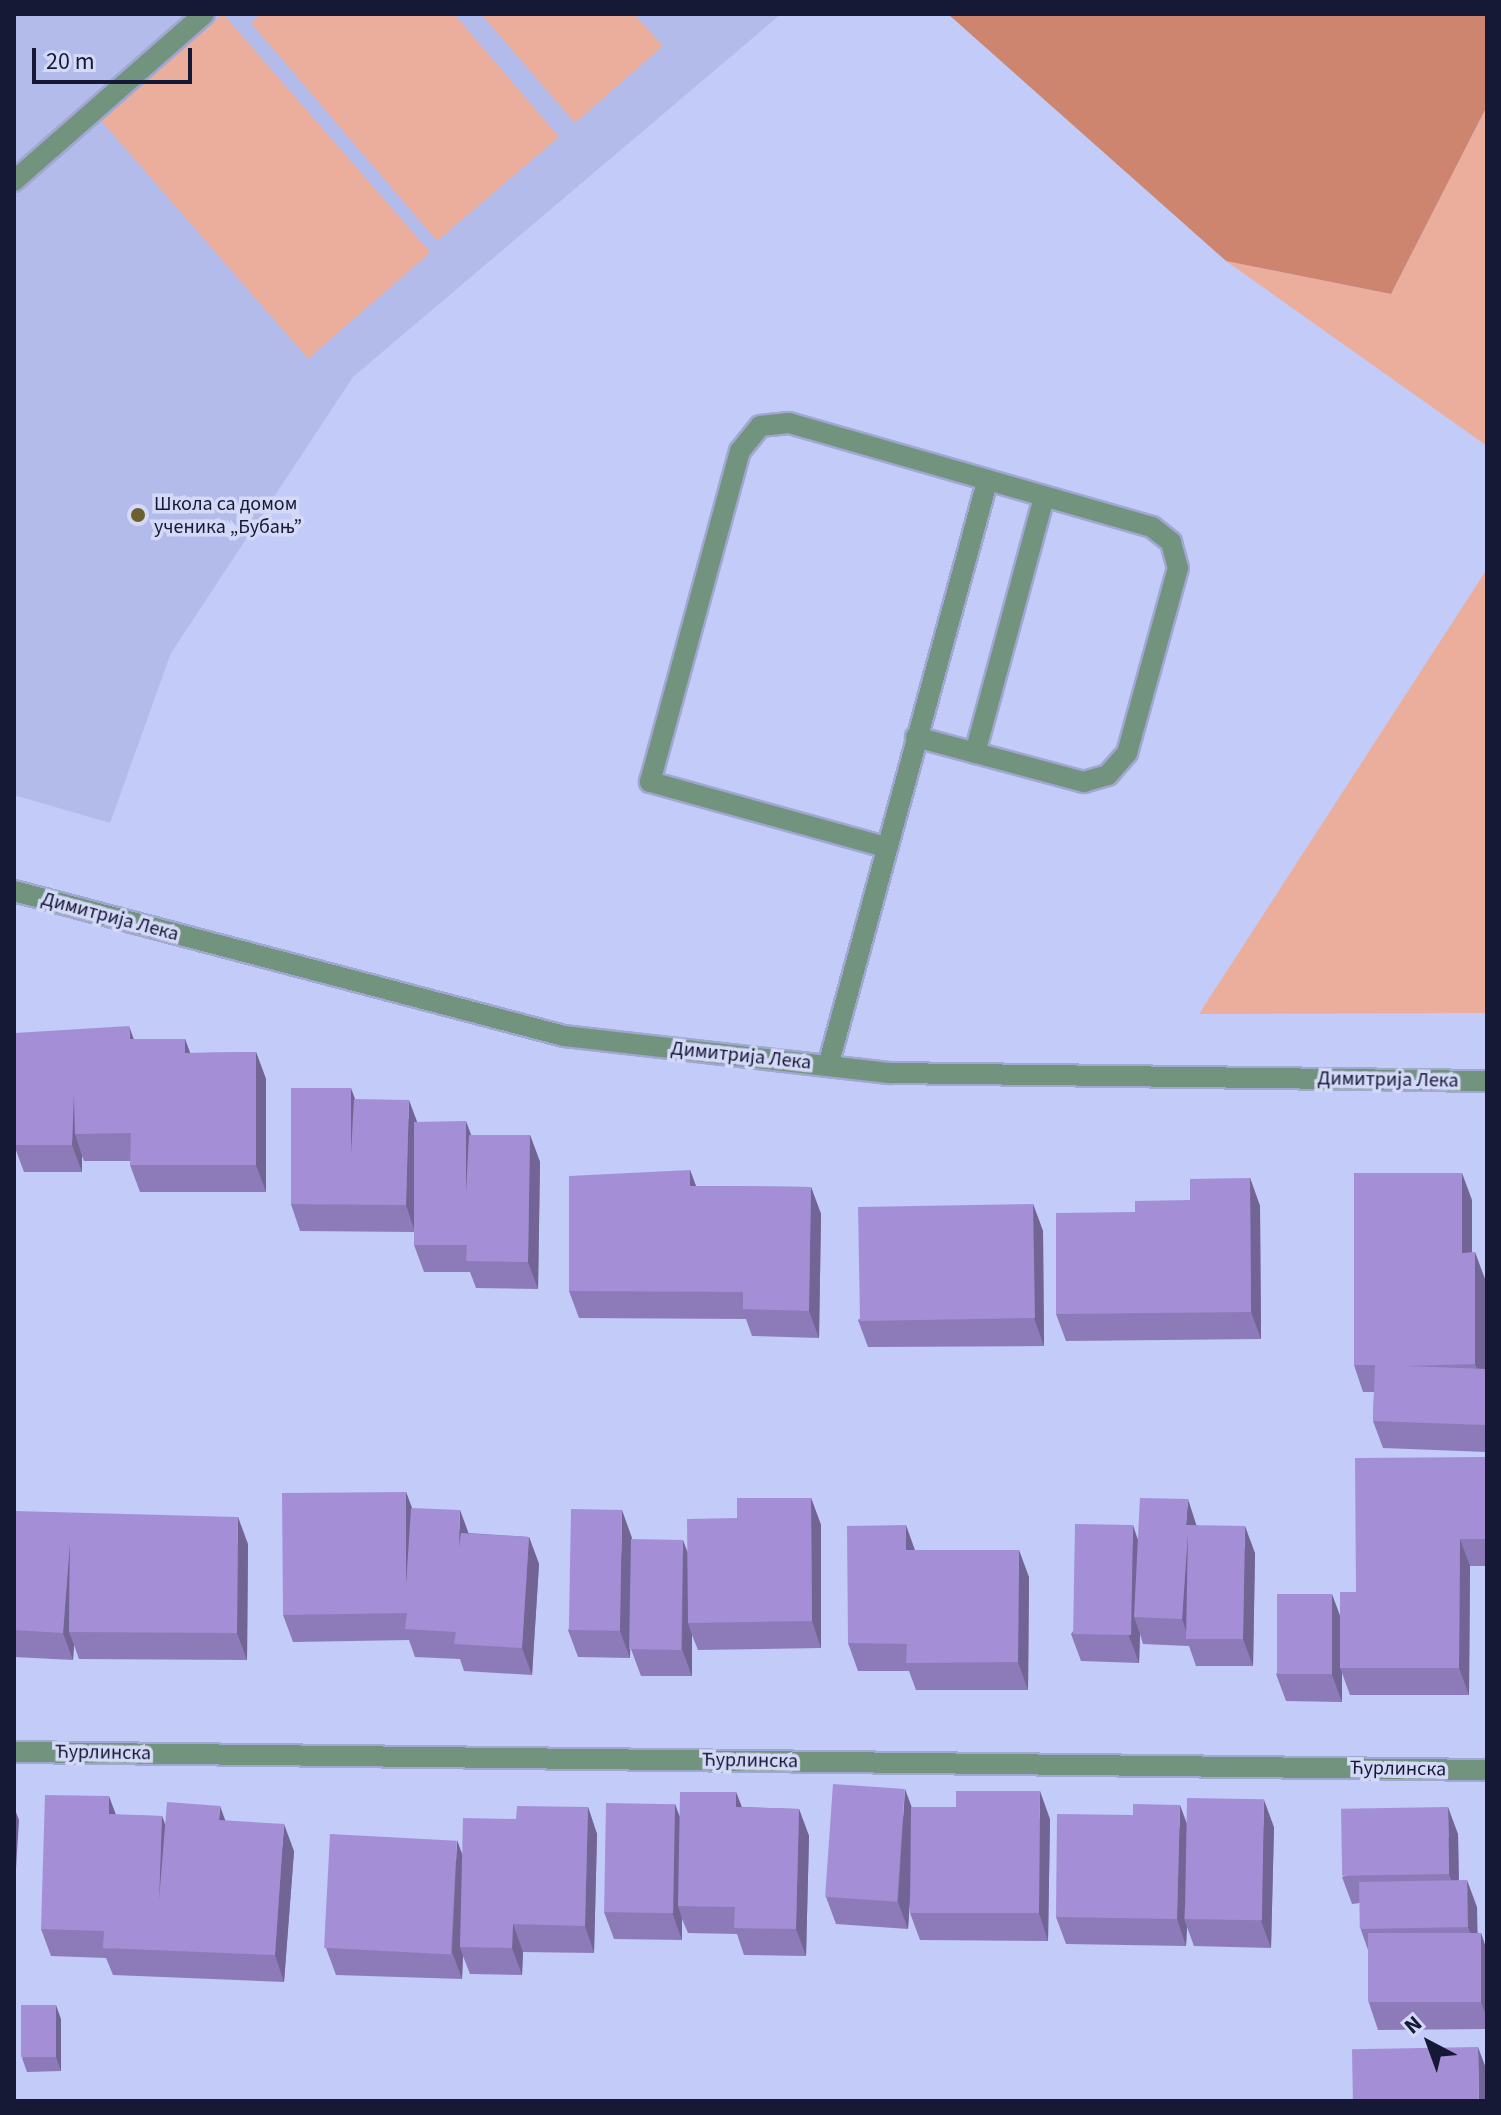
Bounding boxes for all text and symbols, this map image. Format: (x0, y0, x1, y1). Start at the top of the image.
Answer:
scale bar (36, 32, 196, 82)
text: 20 m (46, 44, 95, 79)
place label: Школа са домом ученика „Бубањ” (154, 492, 302, 539)
marker: Школа са домом ученика „Бубањ” (129, 506, 147, 524)
street label: Димитрија Лека (39, 887, 181, 947)
street label: Димитрија Лека (670, 1037, 812, 1075)
street label: Димитрија Лека (1317, 1067, 1459, 1093)
street label: Ћурлинска (55, 1740, 151, 1766)
street label: Ћурлинска (702, 1748, 798, 1774)
street label: Ћурлинска (1350, 1756, 1446, 1782)
north arrow (1389, 2003, 1469, 2083)
text: N (1397, 2008, 1429, 2042)

